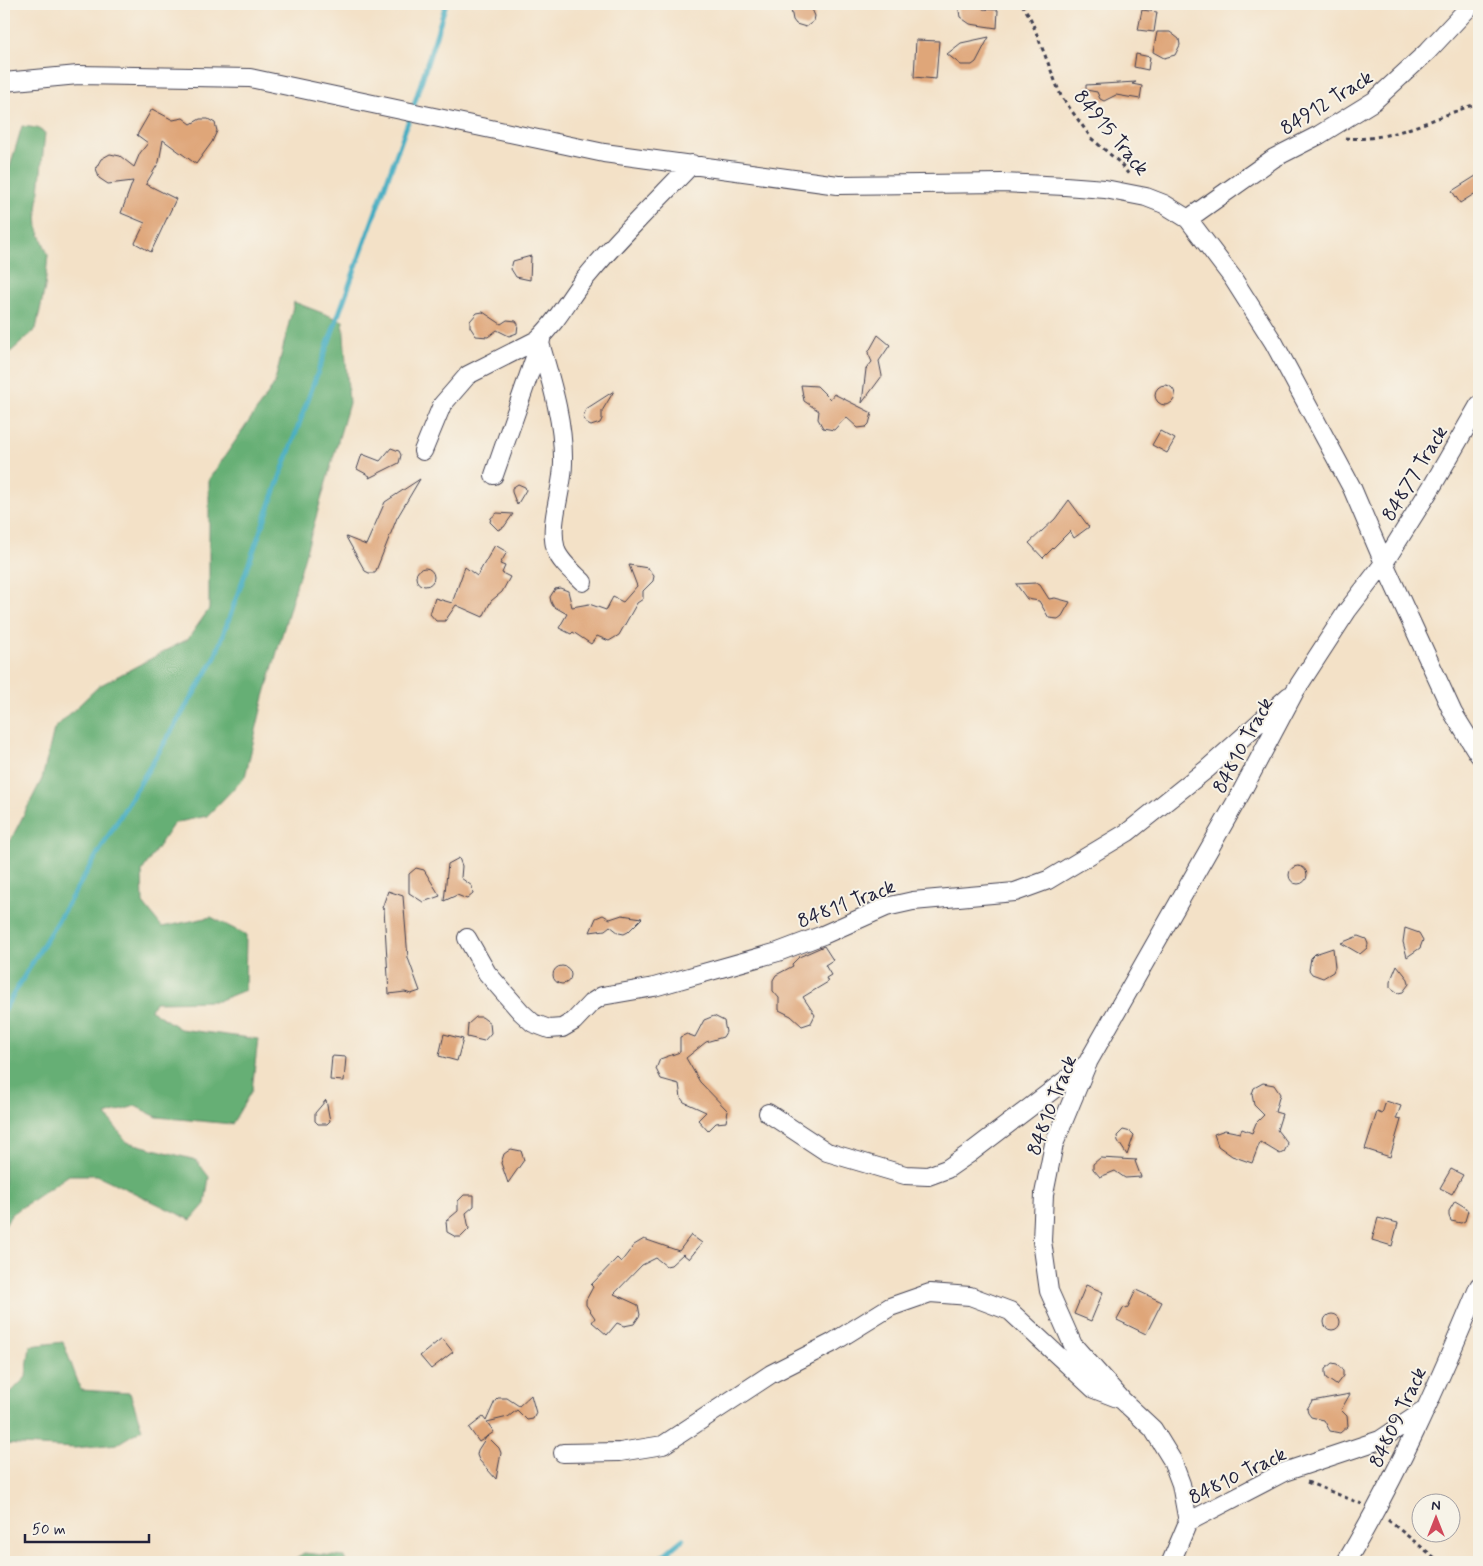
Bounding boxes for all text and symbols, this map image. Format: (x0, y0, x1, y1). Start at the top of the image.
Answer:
street label: 84912 Track (1275, 64, 1378, 142)
street label: 84915 Track (1067, 84, 1155, 182)
street label: 84877 Track (1376, 421, 1454, 527)
street label: 84810 Track (1207, 693, 1280, 799)
street label: 84811 Track (794, 873, 899, 935)
street label: 84810 Track (1021, 1051, 1084, 1160)
street label: 84809 Track (1363, 1363, 1433, 1472)
street label: 84810 Track (1184, 1441, 1291, 1512)
north arrow (1410, 1494, 1460, 1544)
text: N (1431, 1497, 1441, 1515)
scale bar (25, 1511, 149, 1543)
text: 50 m (32, 1520, 66, 1540)

